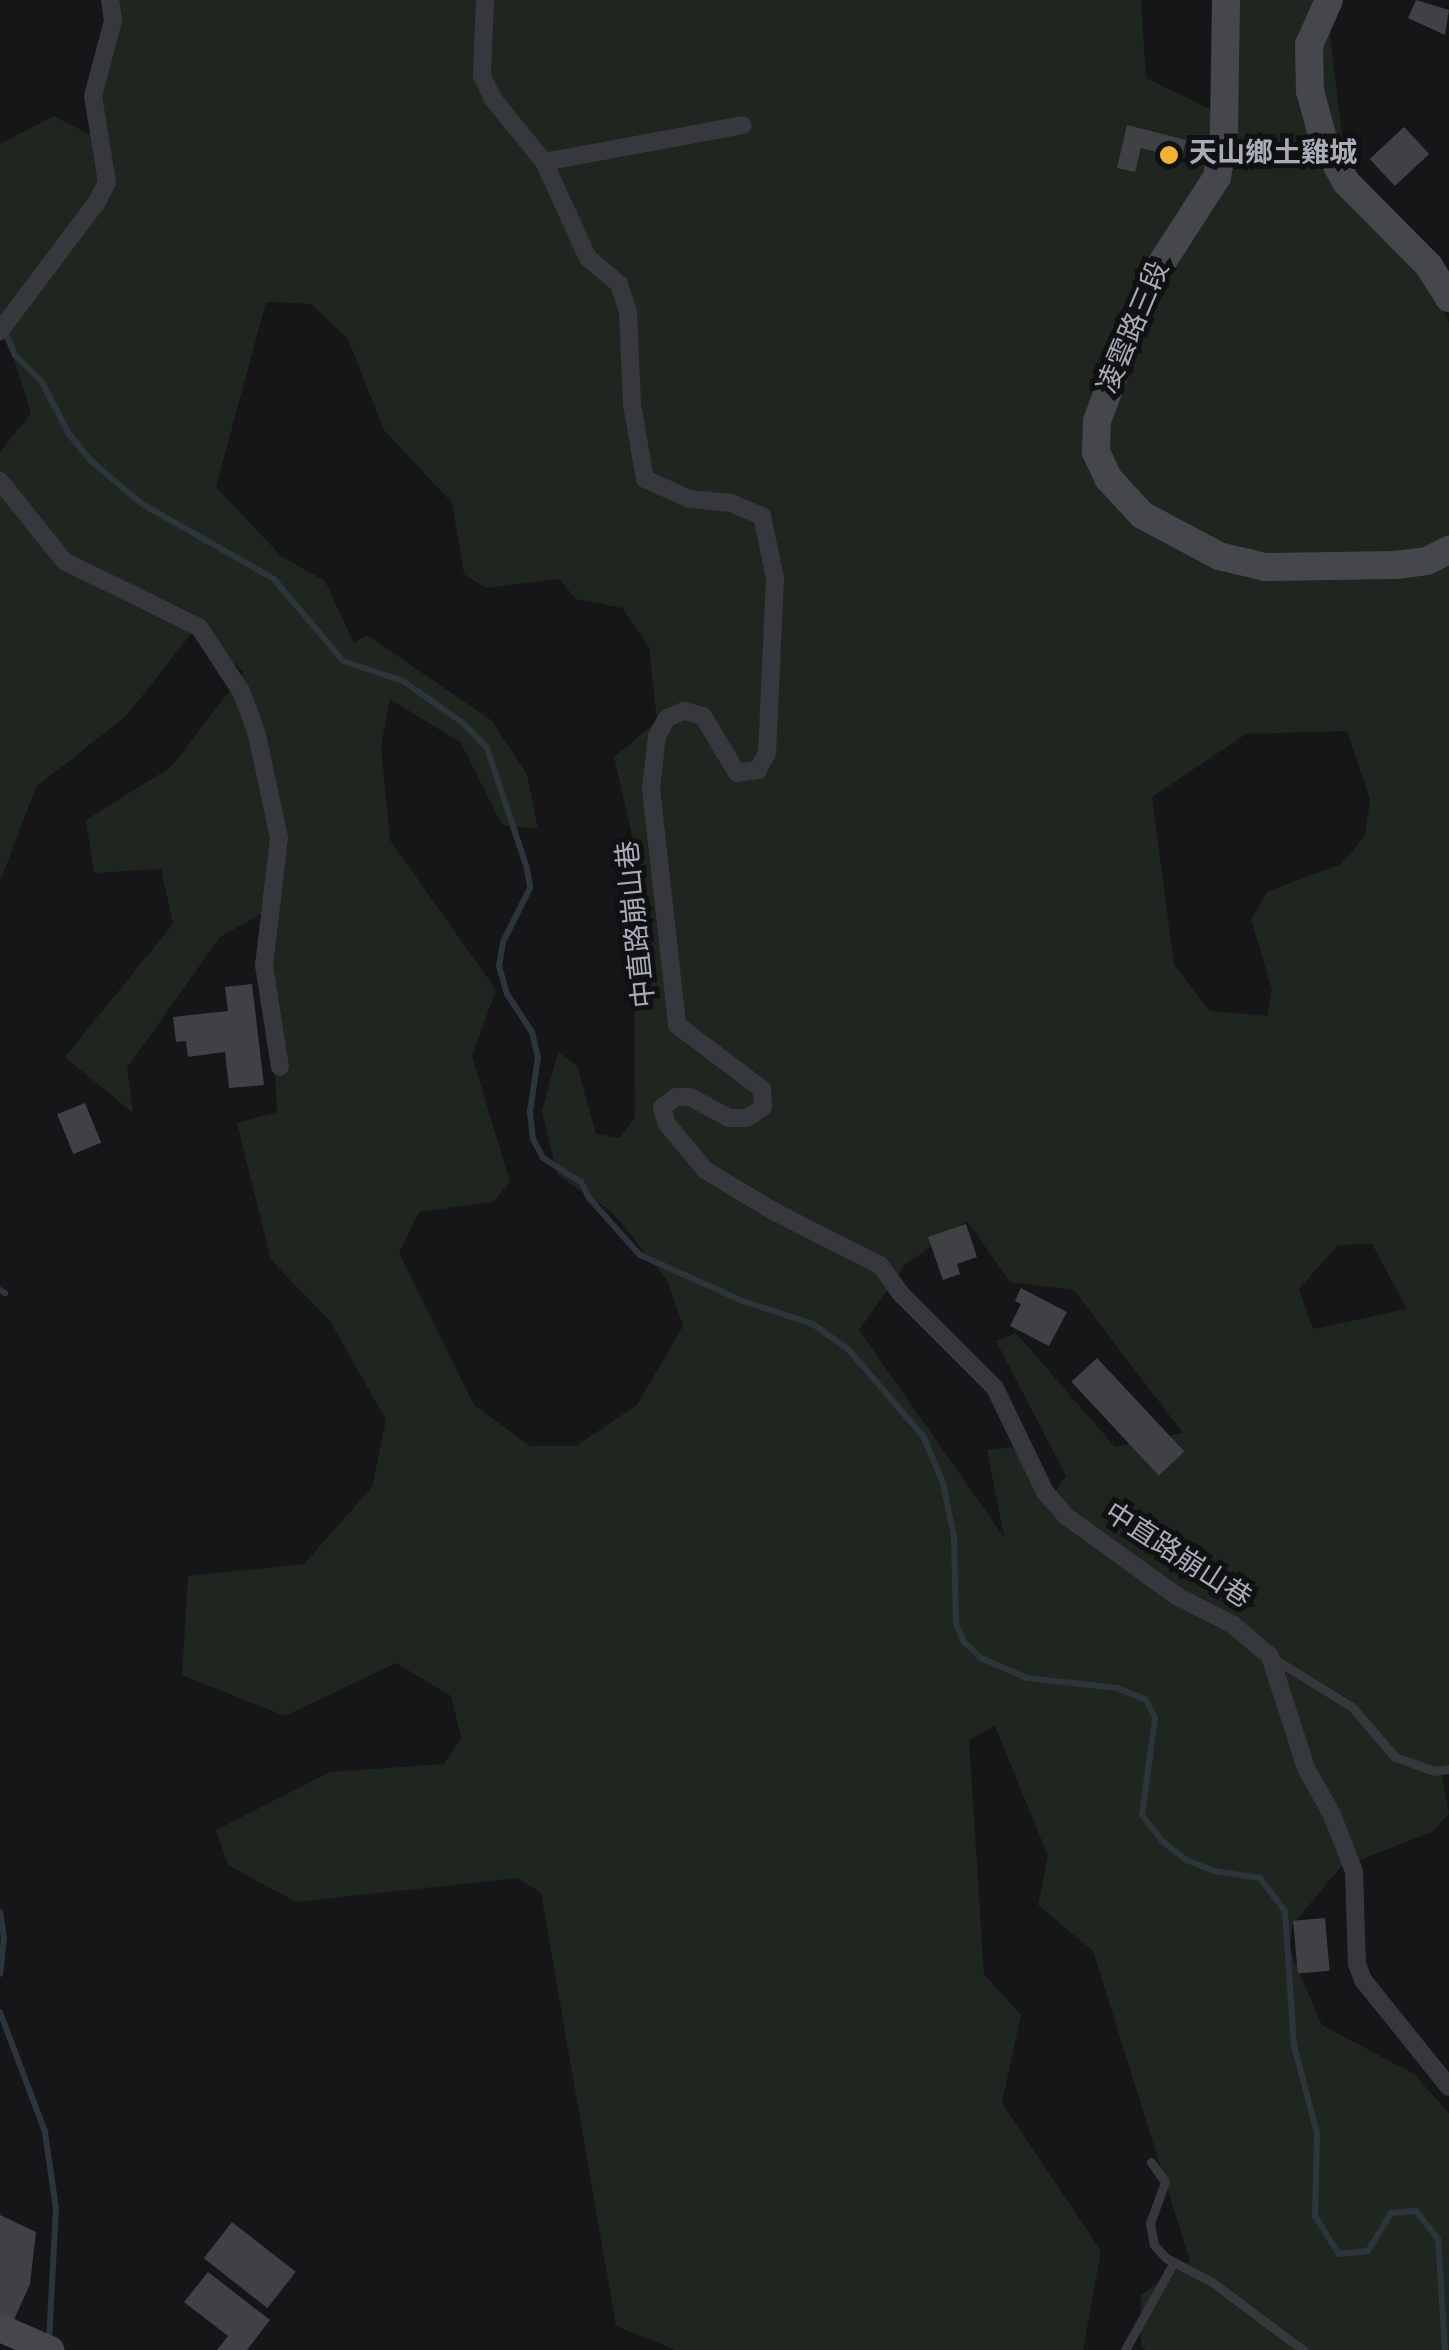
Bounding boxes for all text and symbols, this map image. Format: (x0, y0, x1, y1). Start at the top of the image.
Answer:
place label: 天山鄉土雞城 (1189, 138, 1357, 172)
marker: 天山鄉土雞城 (1158, 144, 1180, 166)
street label: 凌雲路三段 (1092, 257, 1178, 399)
street label: 中直路崩山巷 (613, 839, 663, 1009)
street label: 中直路崩山巷 (1097, 1497, 1257, 1617)

